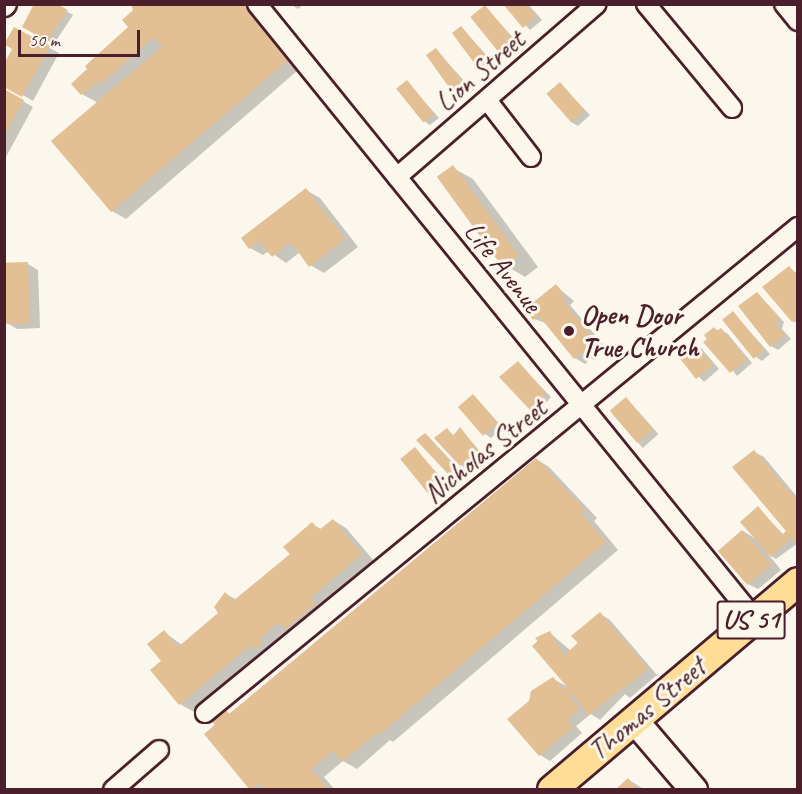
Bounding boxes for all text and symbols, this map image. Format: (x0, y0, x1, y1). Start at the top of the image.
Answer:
scale bar (21, 18, 142, 56)
street label: Lion Street (428, 23, 532, 119)
text: 50 m (29, 29, 60, 51)
street label: Life Avenue (457, 215, 549, 319)
place label: Open Door True Church (581, 298, 699, 364)
marker: Open Door True Church (562, 324, 576, 338)
street label: Nicholas Street (417, 391, 553, 511)
road number: US 51 (716, 596, 786, 644)
street label: Thomas Street (582, 651, 712, 767)

